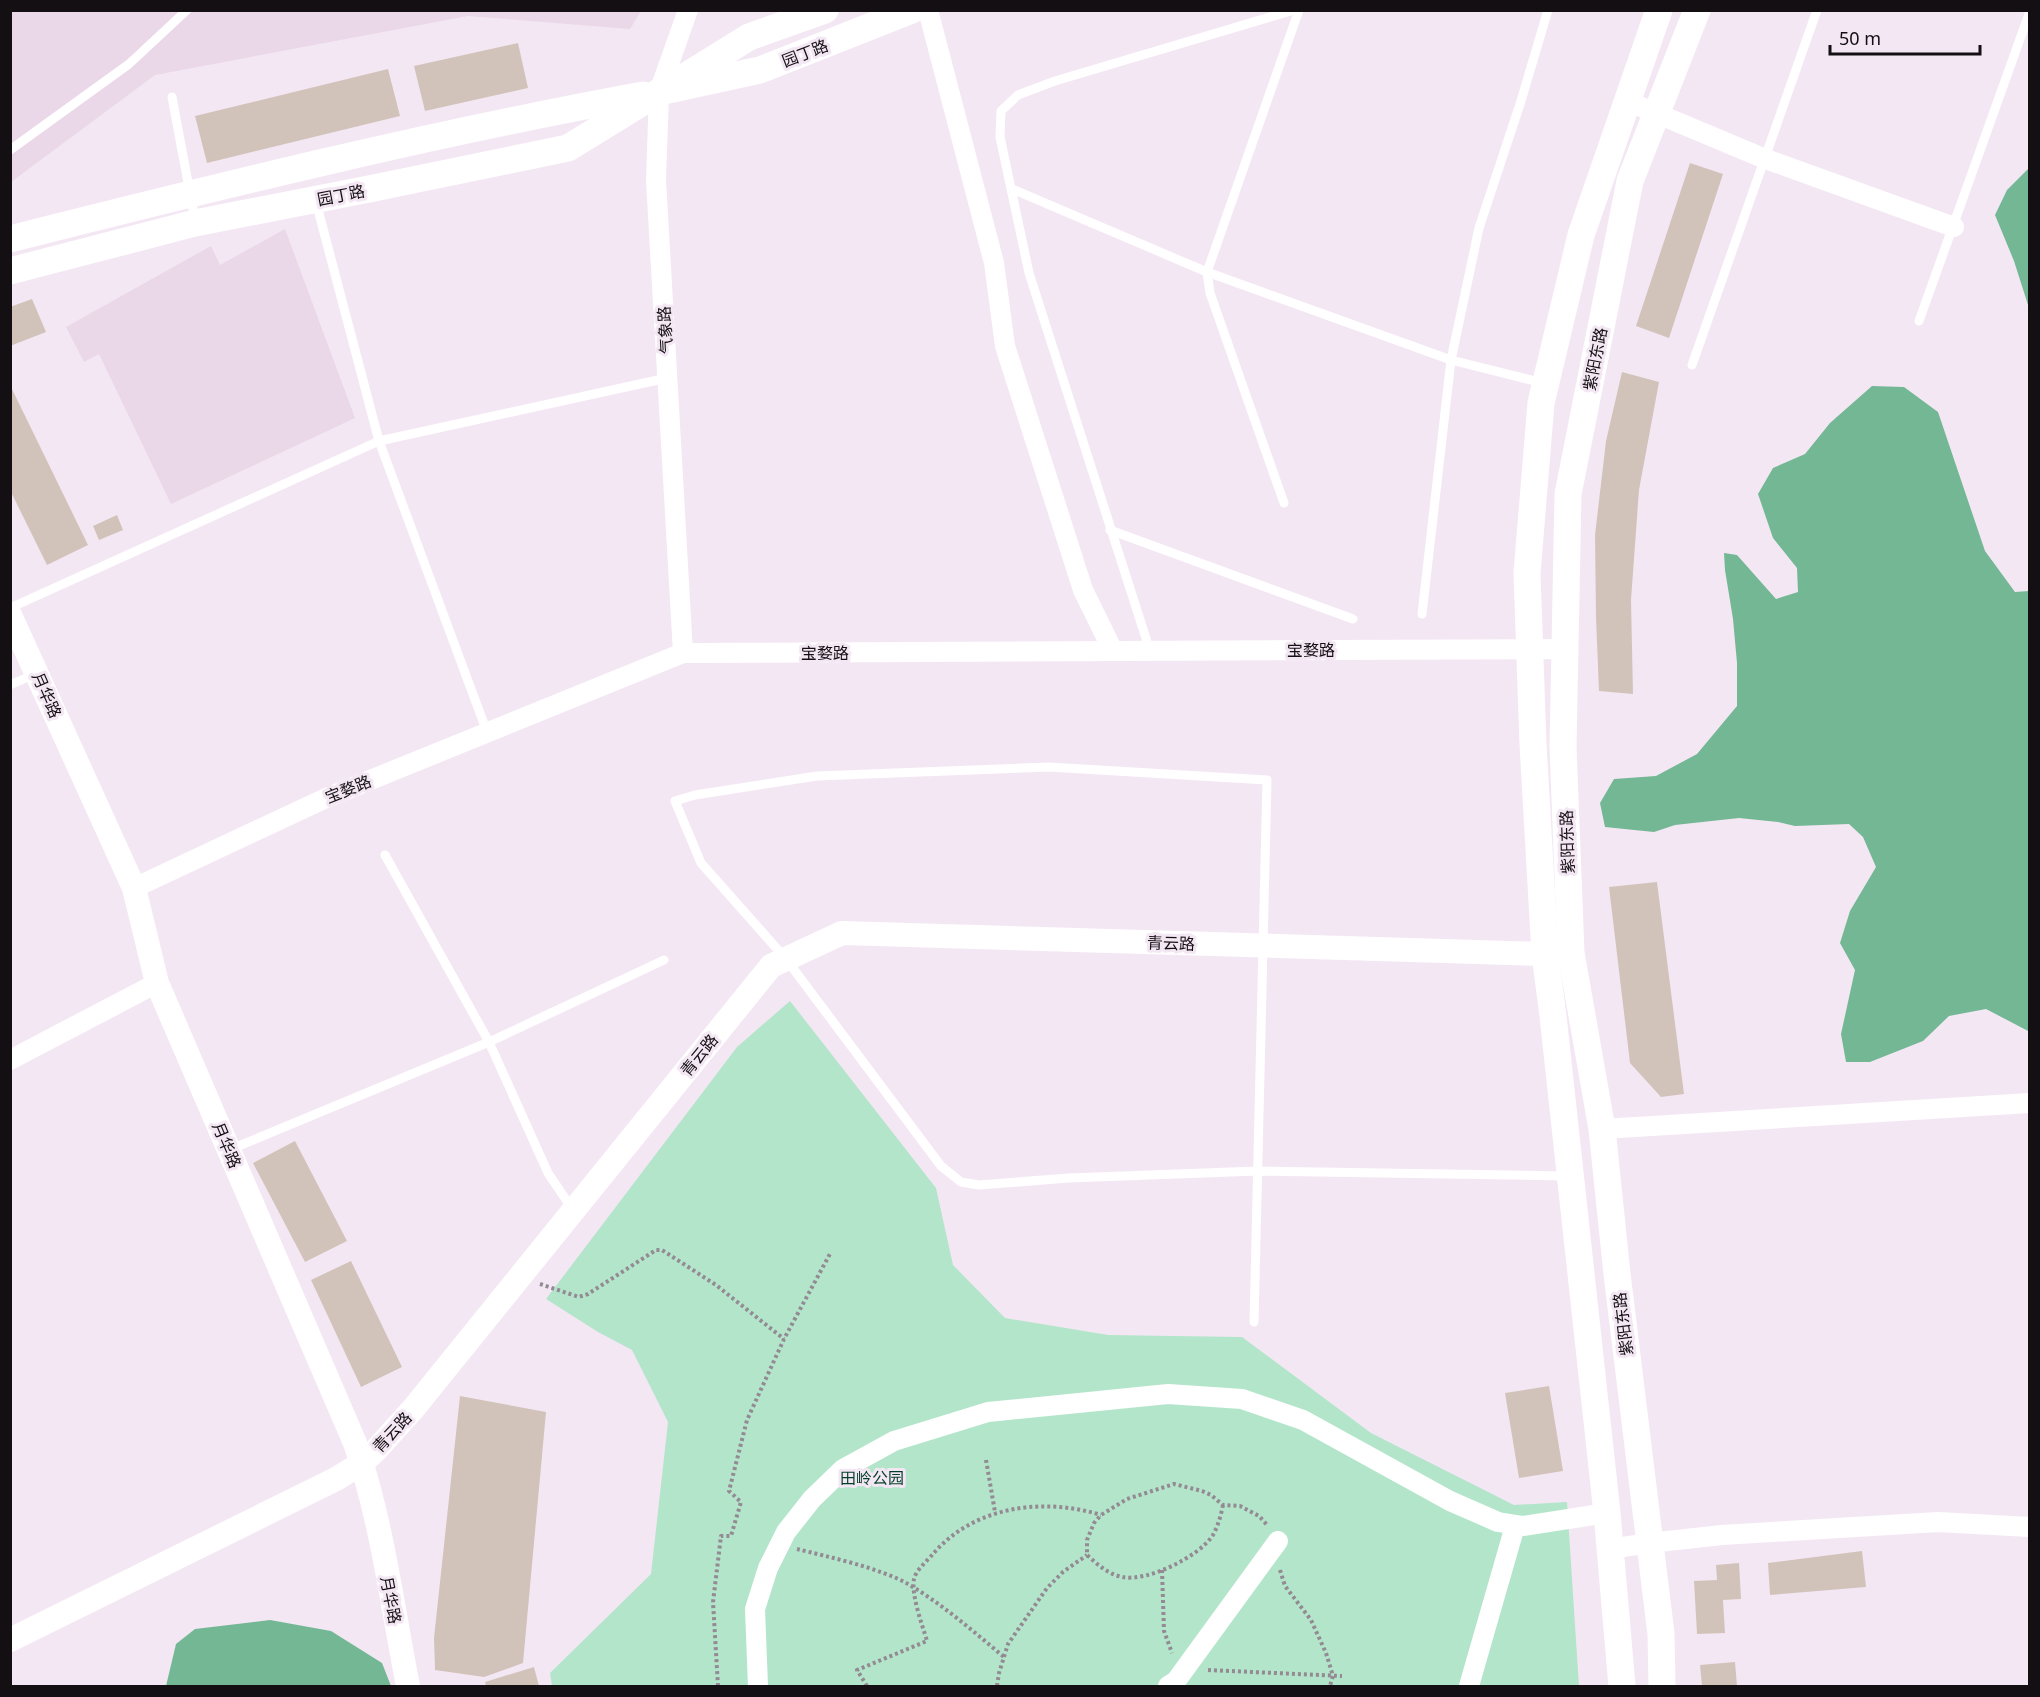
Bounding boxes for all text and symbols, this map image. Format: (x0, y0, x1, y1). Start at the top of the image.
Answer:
scale bar (1830, 18, 1980, 56)
text: 50 m (1839, 26, 1881, 50)
street label: 园丁路 (779, 34, 831, 72)
street label: 园丁路 (315, 180, 367, 210)
street label: 气象路 (653, 305, 677, 355)
street label: 紫阳东路 (1578, 325, 1612, 393)
street label: 宝婺路 (1287, 639, 1335, 661)
street label: 宝婺路 (801, 642, 849, 664)
street label: 月华路 (27, 669, 67, 721)
street label: 宝婺路 (322, 770, 374, 808)
street label: 紫阳东路 (1555, 810, 1579, 874)
street label: 青云路 (1147, 931, 1195, 955)
street label: 青云路 (675, 1029, 723, 1081)
street label: 月华路 (207, 1119, 247, 1171)
street label: 紫阳东路 (1608, 1291, 1638, 1357)
street label: 青云路 (368, 1407, 416, 1457)
park label: 田岭公园 (840, 1467, 904, 1489)
street label: 月华路 (376, 1574, 406, 1626)

